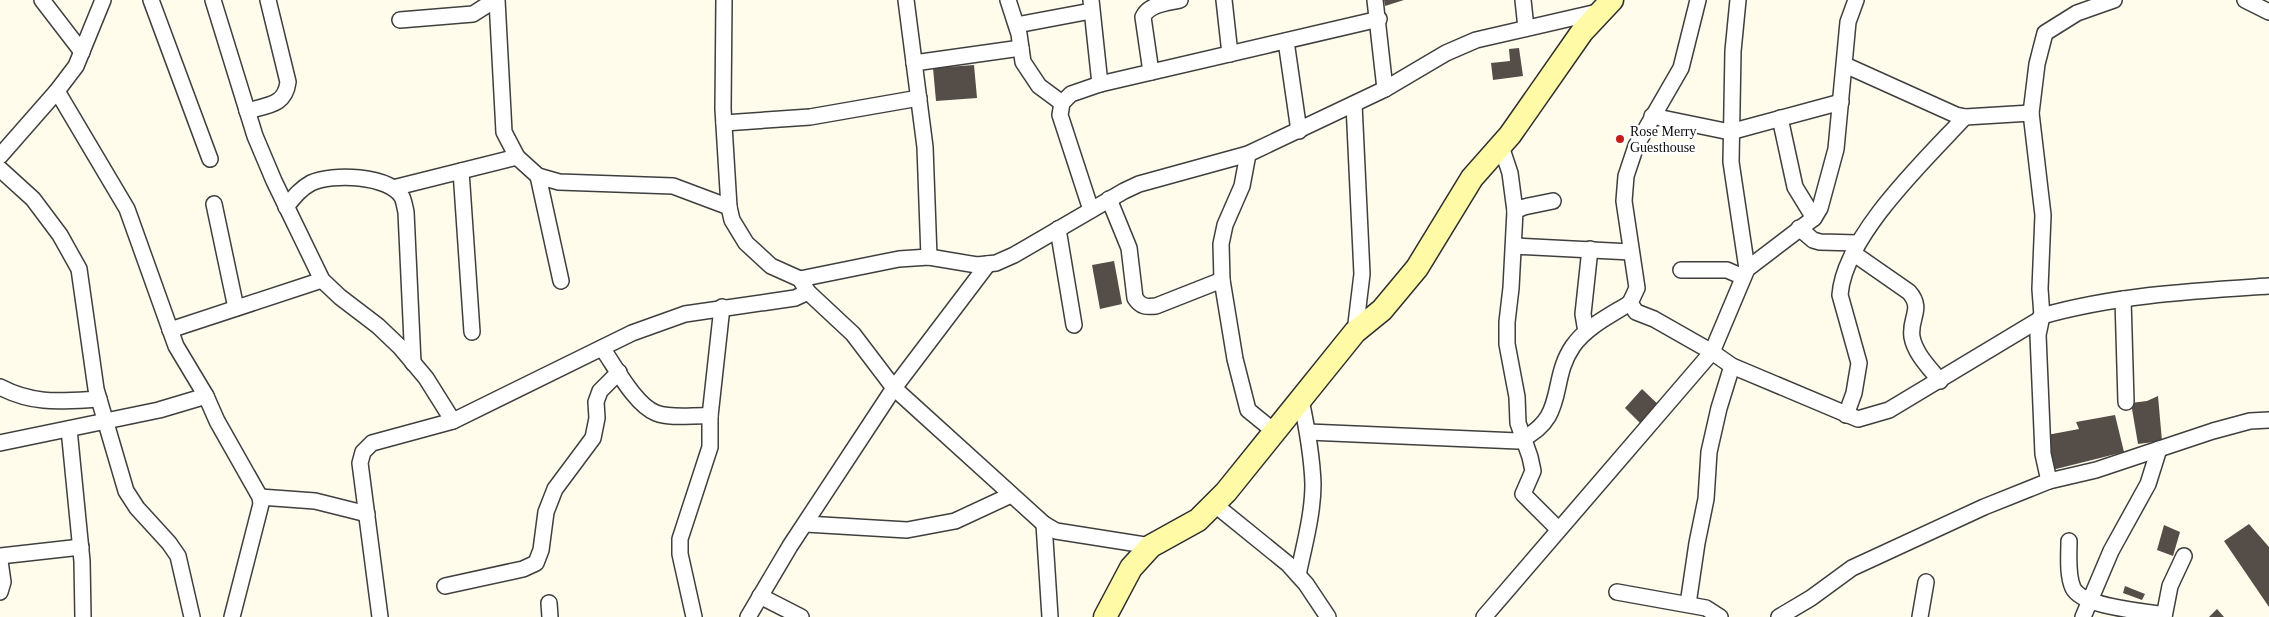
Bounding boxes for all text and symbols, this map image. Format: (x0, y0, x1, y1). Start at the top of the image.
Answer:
place label: Rose Merry Guesthouse (1630, 124, 1697, 155)
marker: Rose Merry Guesthouse (1614, 133, 1626, 145)

